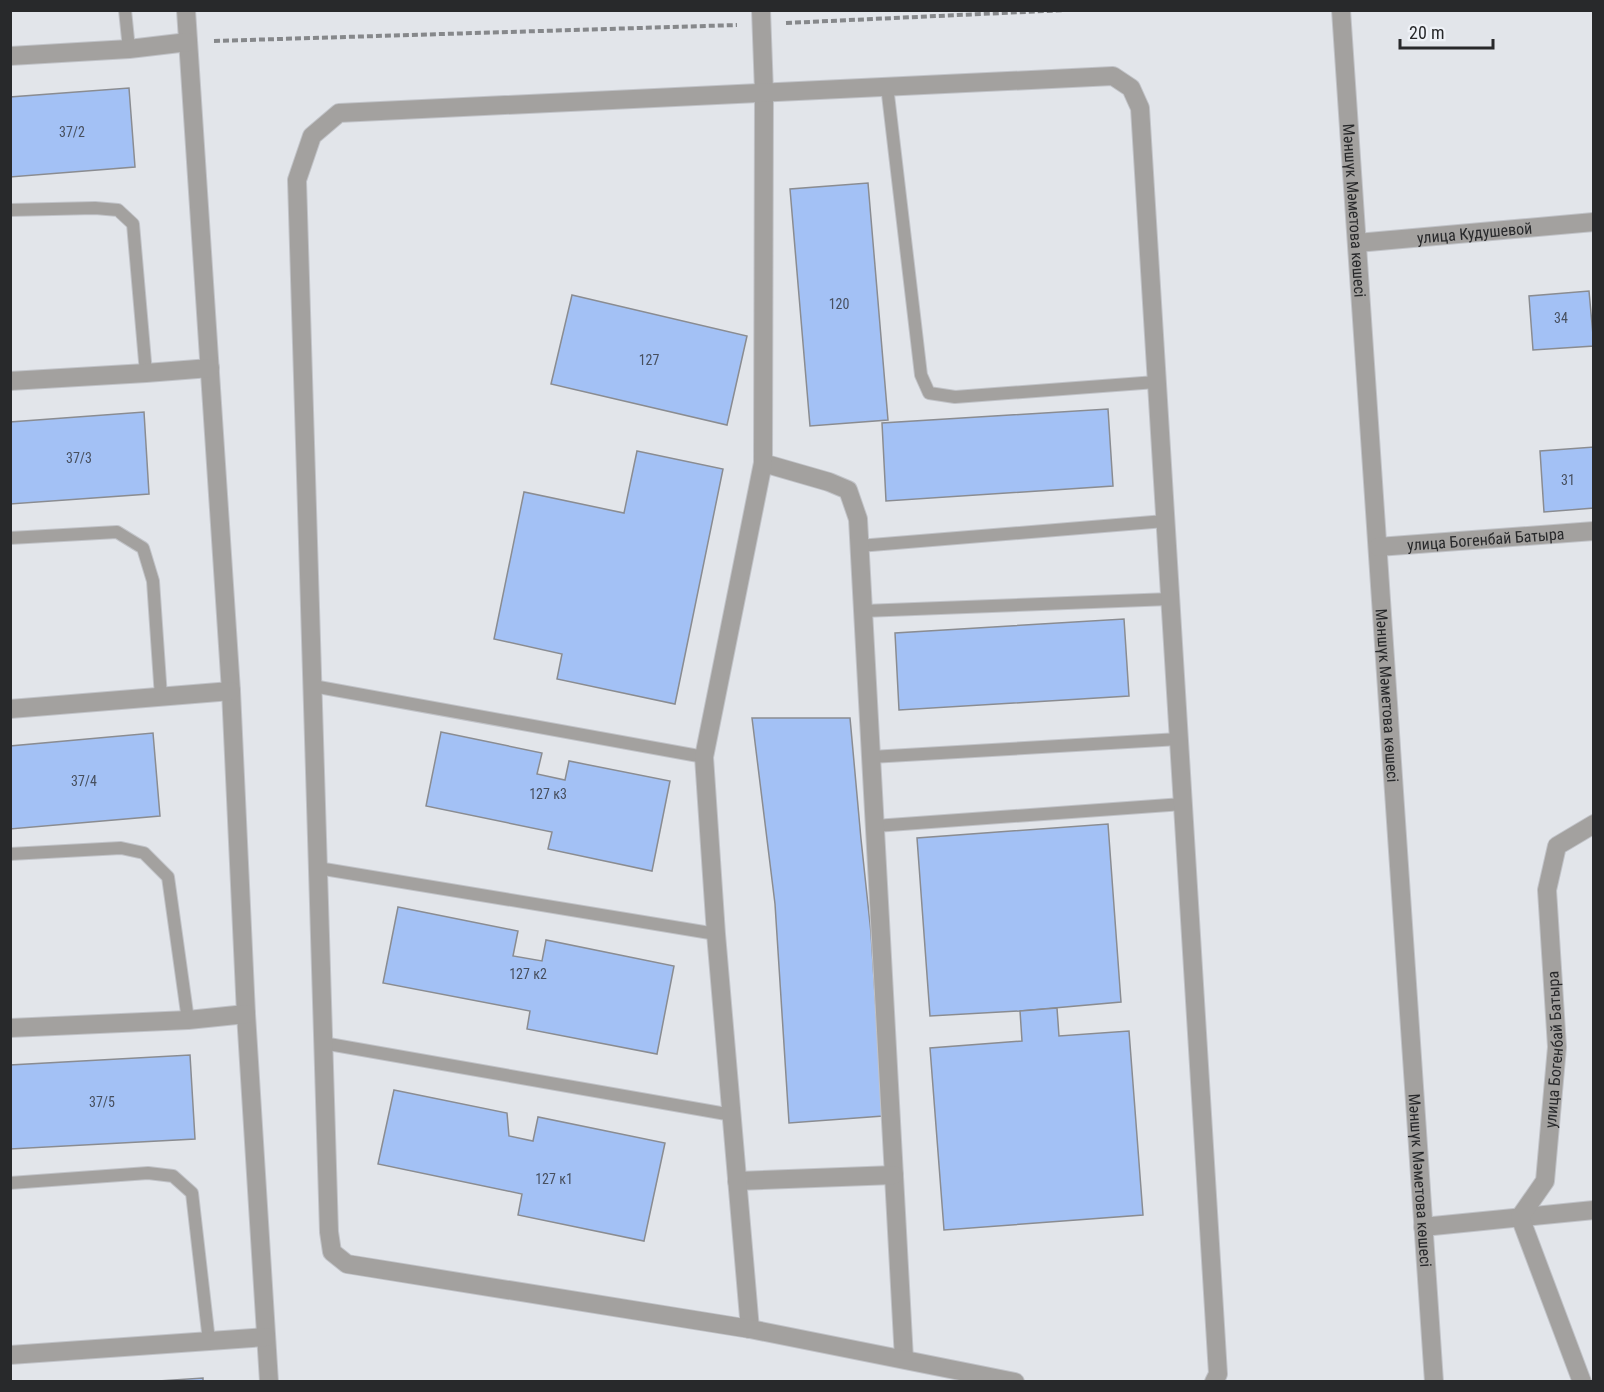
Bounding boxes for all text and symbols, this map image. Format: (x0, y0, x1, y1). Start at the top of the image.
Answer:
scale bar (1400, 12, 1493, 50)
text: 20 m (1409, 22, 1444, 43)
street label: Мәншүк Мәметова көшесі (1339, 123, 1370, 298)
house number: 37/2 (59, 124, 85, 140)
street label: улица Кудушевой (1416, 218, 1533, 247)
house number: 120 (829, 296, 849, 312)
house number: 34 (1554, 310, 1568, 326)
house number: 127 (639, 352, 659, 368)
house number: 37/3 (66, 450, 92, 466)
house number: 31 (1561, 472, 1575, 488)
street label: улица Богенбай Батыра (1406, 524, 1565, 554)
street label: Мәншүк Мәметова көшесі (1372, 608, 1403, 783)
house number: 37/4 (71, 773, 97, 789)
house number: 127 к3 (529, 786, 567, 802)
house number: 127 к2 (509, 966, 547, 982)
street label: улица Богенбай Батыра (1540, 970, 1567, 1129)
street label: Мәншүк Мәметова көшесі (1405, 1093, 1436, 1268)
house number: 37/5 (89, 1094, 115, 1110)
house number: 127 к1 (535, 1171, 573, 1187)

